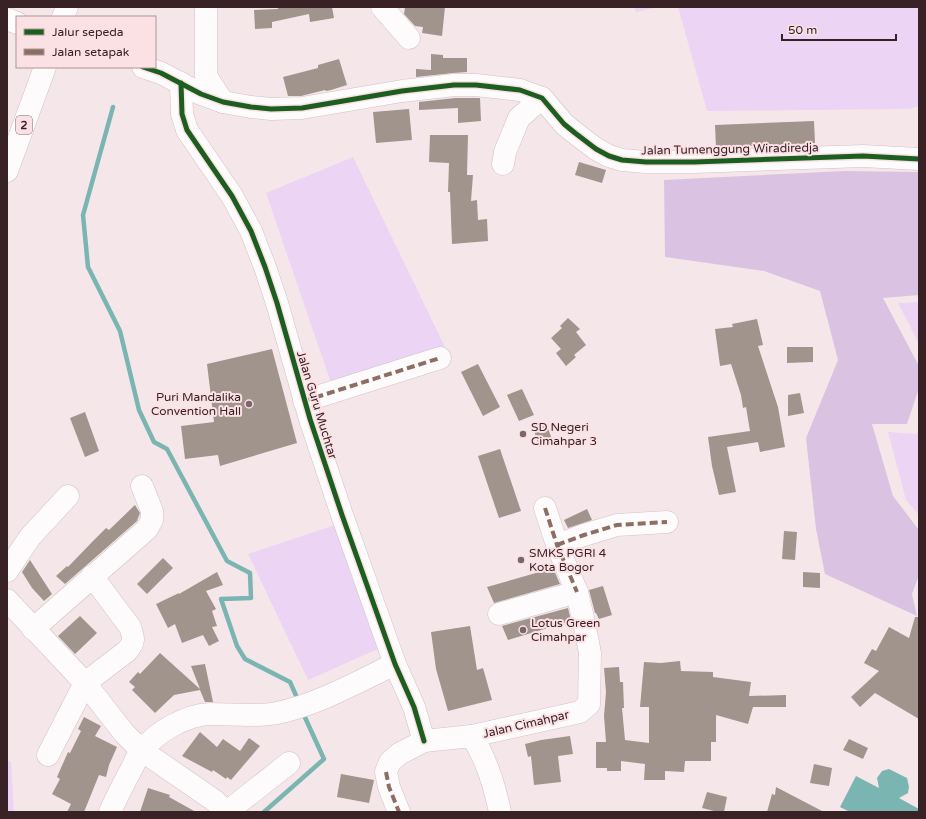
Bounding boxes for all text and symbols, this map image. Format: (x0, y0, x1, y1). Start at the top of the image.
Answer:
legend (16, 16, 156, 68)
scale bar (782, 16, 896, 42)
text: 50 m (788, 23, 817, 37)
text: Jalur sepeda (52, 25, 124, 39)
text: Jalan setapak (52, 45, 130, 59)
road number: 2 (16, 116, 32, 134)
street label: Jalan Tumenggung Wiradiredja (641, 140, 819, 158)
street label: Jalan Guru Muchtar (294, 349, 340, 461)
place label: Puri Mandalika Convention Hall (151, 390, 241, 418)
marker: Puri Mandalika Convention Hall (244, 399, 254, 409)
place label: SD Negeri Cimahpar 3 (531, 420, 597, 448)
marker: SD Negeri Cimahpar 3 (518, 429, 528, 439)
place label: SMKS PGRI 4 Kota Bogor (529, 546, 607, 574)
marker: SMKS PGRI 4 Kota Bogor (516, 555, 526, 565)
place label: Lotus Green Cimahpar (531, 616, 600, 644)
marker: Lotus Green Cimahpar (518, 625, 528, 635)
street label: Jalan Cimahpar (482, 707, 571, 741)

